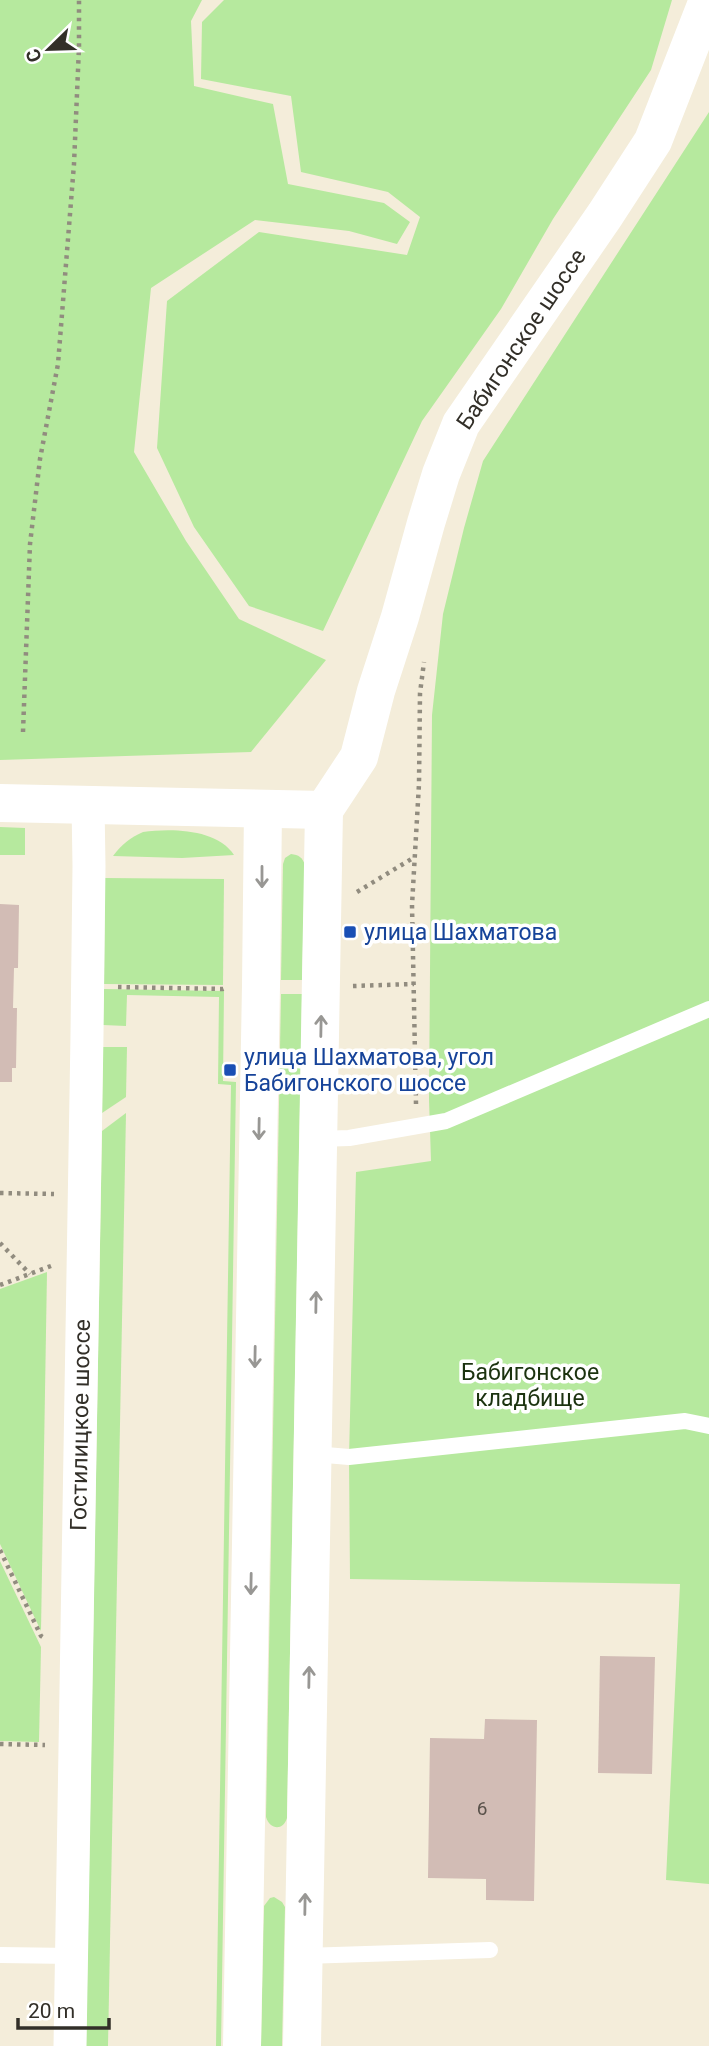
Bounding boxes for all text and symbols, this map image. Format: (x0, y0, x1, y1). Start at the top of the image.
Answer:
north arrow (14, 14, 84, 84)
text: С (21, 45, 47, 66)
street label: Бабигонское шоссе (451, 244, 592, 435)
one-way arrow (255, 865, 269, 888)
place label: улица Шахматова (364, 919, 557, 946)
marker: улица Шахматова (342, 924, 358, 940)
one-way arrow (314, 1015, 328, 1038)
place label: улица Шахматова, угол Бабигонского шоссе (244, 1044, 494, 1097)
marker: улица Шахматова, угол Бабигонского шоссе (222, 1062, 238, 1078)
one-way arrow (252, 1117, 266, 1140)
one-way arrow (309, 1291, 323, 1314)
street label: Гостилицкое шоссе (65, 1319, 96, 1531)
one-way arrow (248, 1345, 262, 1368)
park label: Бабигонское кладбище (461, 1359, 599, 1412)
one-way arrow (244, 1572, 257, 1595)
one-way arrow (303, 1666, 316, 1689)
house number: 6 (477, 1797, 487, 1820)
one-way arrow (298, 1893, 312, 1916)
scale bar (18, 1986, 108, 2030)
text: 20 m (28, 1999, 75, 2023)

